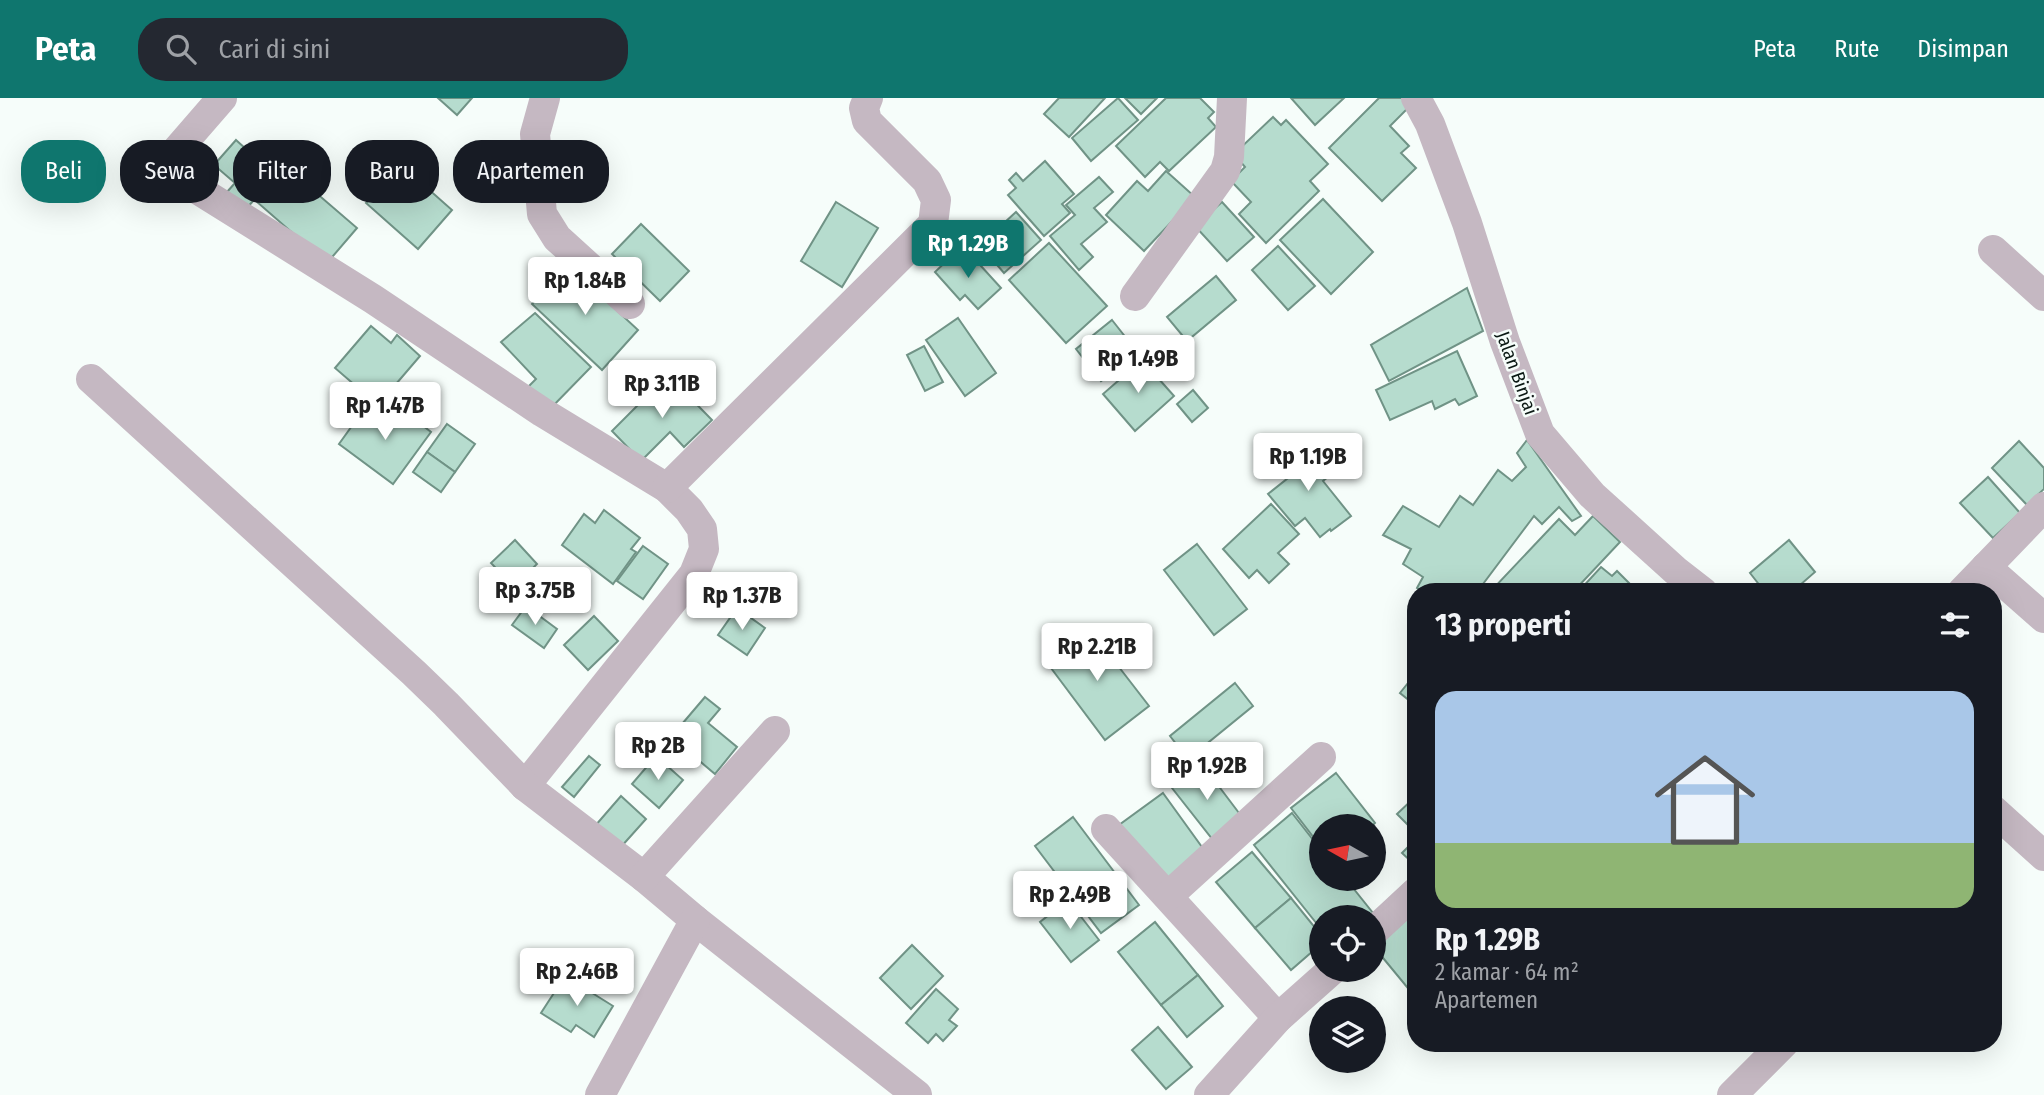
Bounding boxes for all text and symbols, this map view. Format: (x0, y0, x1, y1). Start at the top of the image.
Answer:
search box (138, 18, 628, 81)
text: Peta (35, 29, 96, 69)
icon: search (162, 30, 200, 68)
text: Cari di sini (218, 34, 330, 65)
text: Peta (1753, 35, 1796, 63)
text: Rute (1834, 35, 1879, 63)
text: Disimpan (1917, 35, 2009, 63)
chip: Beli (21, 140, 106, 203)
chip: Sewa (120, 140, 219, 203)
chip: Filter (233, 140, 331, 203)
chip: Baru (345, 140, 439, 203)
chip: Apartemen (453, 140, 609, 203)
pin: Rp 1.29B (896, 220, 1040, 280)
text: Rp 1.29B (928, 229, 1008, 257)
pin: Rp 1.84B (513, 258, 657, 317)
text: Rp 1.84B (544, 266, 626, 294)
street label: Jalan Binjai (1491, 328, 1543, 418)
pin: Rp 1.49B (1066, 336, 1210, 395)
text: Rp 1.49B (1098, 344, 1178, 372)
pin: Rp 3.11B (590, 360, 734, 420)
text: Rp 3.11B (624, 369, 700, 397)
pin: Rp 1.47B (313, 382, 457, 442)
text: Rp 1.47B (346, 391, 424, 419)
pin: Rp 1.19B (1236, 434, 1380, 493)
text: Rp 1.19B (1269, 442, 1347, 470)
pin: Rp 3.75B (463, 568, 607, 627)
pin: Rp 1.37B (670, 573, 814, 632)
text: Rp 3.75B (495, 576, 575, 604)
text: Rp 1.37B (703, 581, 781, 609)
icon: filters (1936, 606, 1974, 644)
text: 13 properti (1435, 607, 1571, 643)
pin: Rp 2.21B (1025, 624, 1169, 683)
text: Rp 2.21B (1058, 632, 1136, 660)
pin: Rp 2B (609, 722, 707, 782)
text: Rp 2B (631, 731, 685, 759)
icon: home (1642, 737, 1768, 863)
pin: Rp 1.92B (1135, 742, 1279, 802)
text: Rp 1.92B (1167, 751, 1247, 779)
north arrow (1309, 814, 1386, 891)
map controls (1309, 814, 1386, 1073)
pin: Rp 2.49B (998, 872, 1142, 931)
text: Rp 2.49B (1029, 880, 1111, 908)
button: locate (1309, 905, 1386, 982)
text: Rp 1.29B (1435, 922, 1540, 958)
pin: Rp 2.46B (505, 948, 649, 1008)
text: Rp 2.46B (536, 957, 618, 985)
text: 2 kamar · 64 m² (1435, 958, 1579, 986)
text: Apartemen (1435, 986, 1538, 1014)
button: layers (1309, 996, 1386, 1073)

